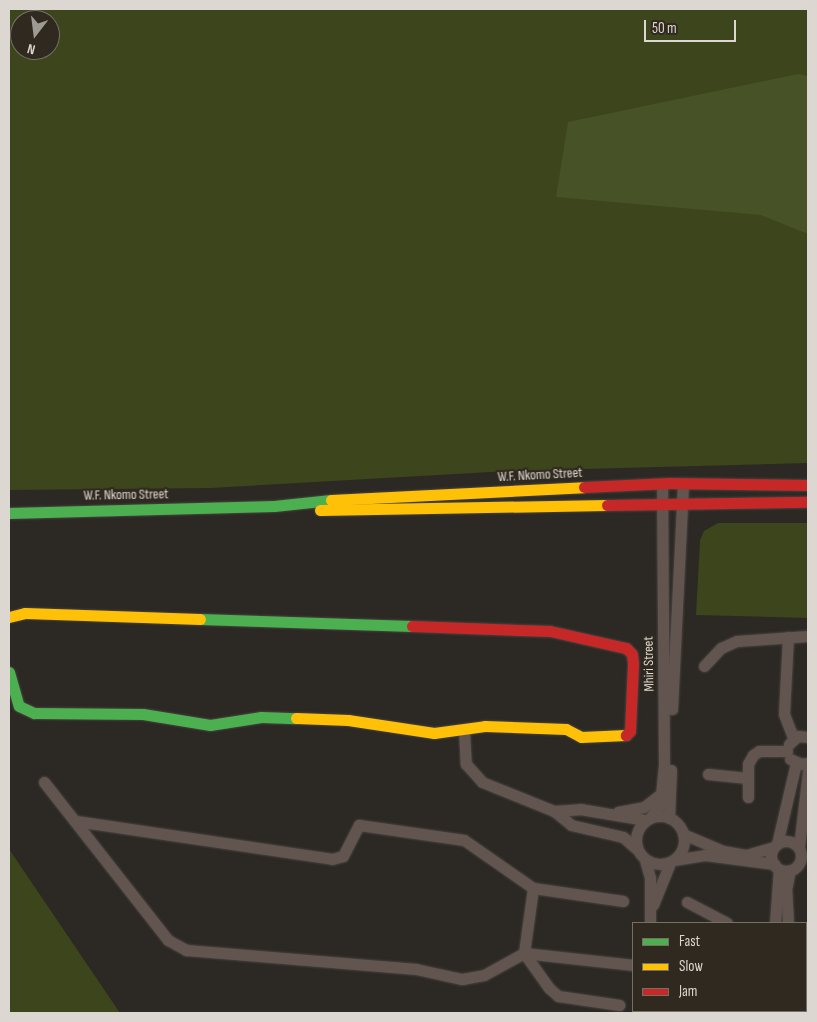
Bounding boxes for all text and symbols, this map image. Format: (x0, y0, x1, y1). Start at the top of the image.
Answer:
north arrow (10, 10, 60, 60)
scale bar (647, 10, 740, 42)
text: 50 m (652, 19, 677, 38)
text: N (25, 40, 37, 58)
street label: W.F. Nkomo Street (497, 464, 583, 486)
street label: W.F. Nkomo Street (83, 486, 169, 504)
street label: Mhiri Street (640, 636, 658, 692)
legend (632, 922, 807, 1012)
text: Fast (679, 932, 700, 951)
text: Slow (679, 957, 703, 976)
text: Jam (679, 982, 697, 1001)

